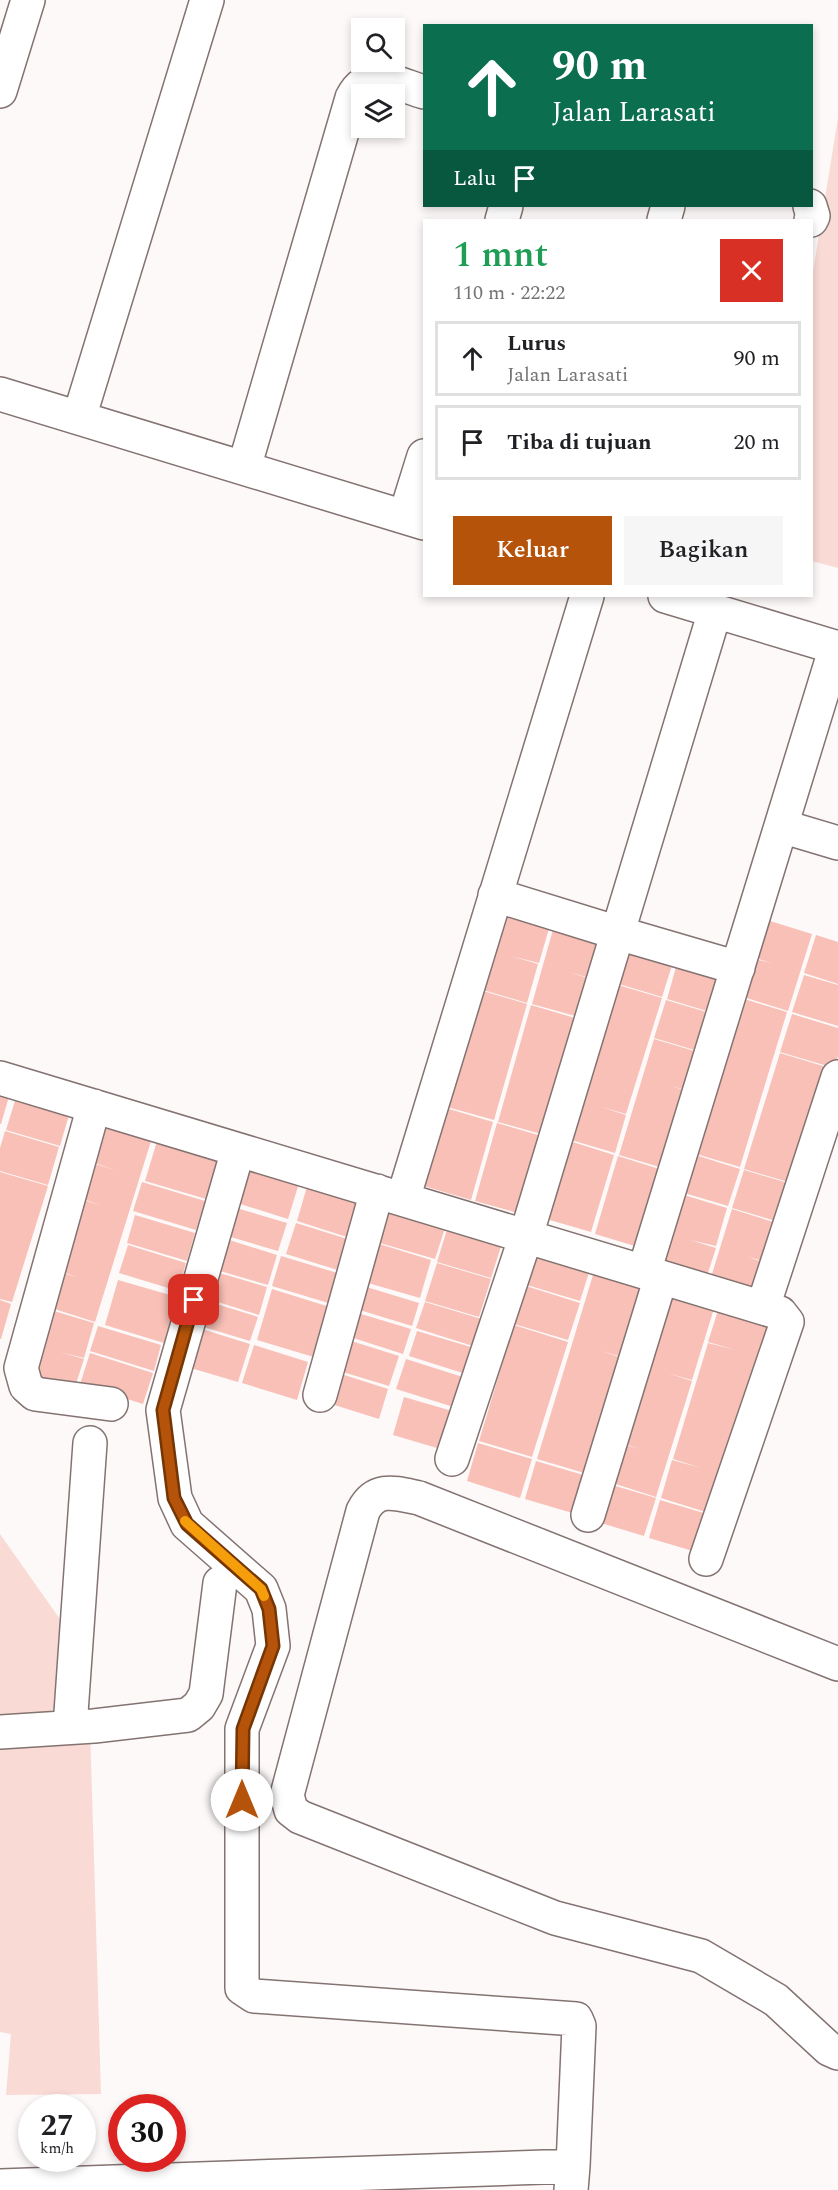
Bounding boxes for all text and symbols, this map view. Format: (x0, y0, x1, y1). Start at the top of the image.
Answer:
map controls (351, 18, 405, 138)
button: search (351, 18, 405, 72)
text: 90 m (552, 35, 647, 98)
icon: ahead (453, 48, 531, 126)
button: layers (351, 84, 405, 138)
text: Jalan Larasati (552, 92, 716, 134)
text: Lalu (453, 162, 496, 195)
icon: arrive (508, 162, 541, 195)
text: 1 mnt (453, 228, 548, 283)
button: close (720, 239, 783, 302)
text: 110 m · 22:22 (453, 278, 565, 308)
text: Lurus (507, 327, 566, 360)
icon: ahead (456, 342, 489, 375)
text: 90 m (734, 342, 780, 375)
text: Jalan Larasati (507, 360, 628, 390)
icon: arrive (456, 426, 489, 459)
text: Tiba di tujuan (507, 426, 652, 459)
text: 20 m (734, 426, 780, 459)
button: Keluar (453, 516, 612, 585)
button: Bagikan (624, 516, 783, 585)
pin (168, 1274, 219, 1325)
icon: arrive (177, 1283, 210, 1316)
position arrow (210, 1768, 274, 1832)
speed limit sign: 30 (108, 2094, 186, 2172)
text: 27 (40, 2103, 74, 2149)
text: km/h (40, 2137, 74, 2160)

